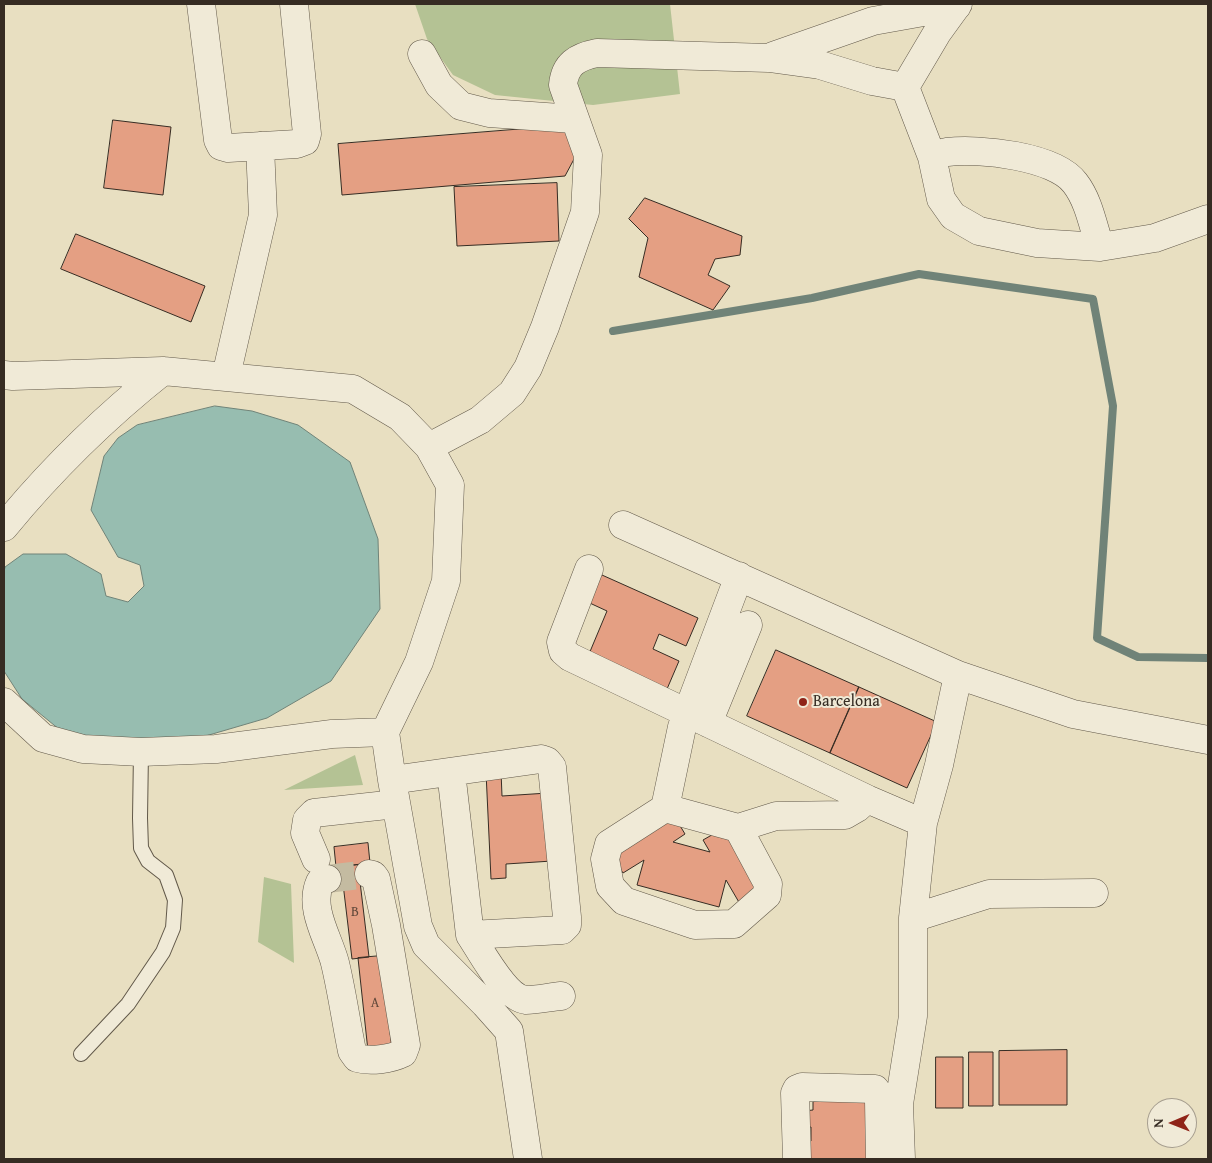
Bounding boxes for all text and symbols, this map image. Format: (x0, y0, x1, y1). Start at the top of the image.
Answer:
place label: Barcelona (813, 692, 880, 712)
marker: Barcelona (797, 696, 809, 708)
house number: B (351, 904, 359, 920)
house number: A (371, 995, 379, 1011)
north arrow (1147, 1098, 1197, 1148)
text: N (1148, 1118, 1168, 1128)

